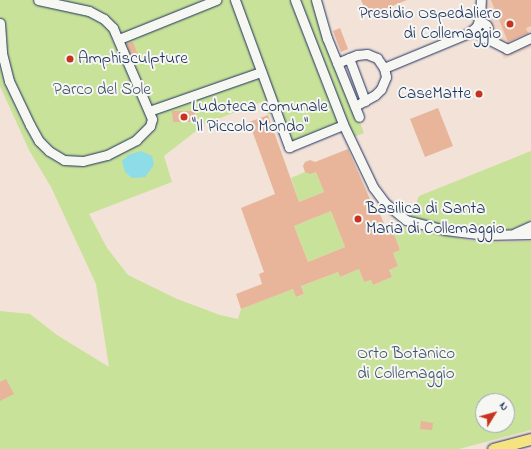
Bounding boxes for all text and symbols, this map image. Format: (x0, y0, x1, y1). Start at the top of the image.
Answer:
place label: Presidio Ospedaliero di Collemaggio (359, 4, 501, 44)
marker: Presidio Ospedaliero di Collemaggio (504, 18, 516, 30)
place label: Amphisculpture (78, 49, 188, 69)
marker: Amphisculpture (65, 54, 75, 64)
park label: Parco del Sole (53, 80, 151, 100)
place label: CaseMatte (398, 84, 471, 104)
marker: CaseMatte (474, 89, 484, 99)
place label: Ludoteca comunale "Il Piccolo Mondo" (192, 97, 328, 137)
marker: Ludoteca comunale "Il Piccolo Mondo" (179, 112, 189, 122)
place label: Basilica di Santa Maria di Collemaggio (366, 199, 505, 239)
marker: Basilica di Santa Maria di Collemaggio (353, 214, 363, 224)
park label: Orto Botanico di Collemaggio (357, 344, 455, 384)
north arrow (475, 393, 515, 433)
text: N (495, 399, 512, 414)

